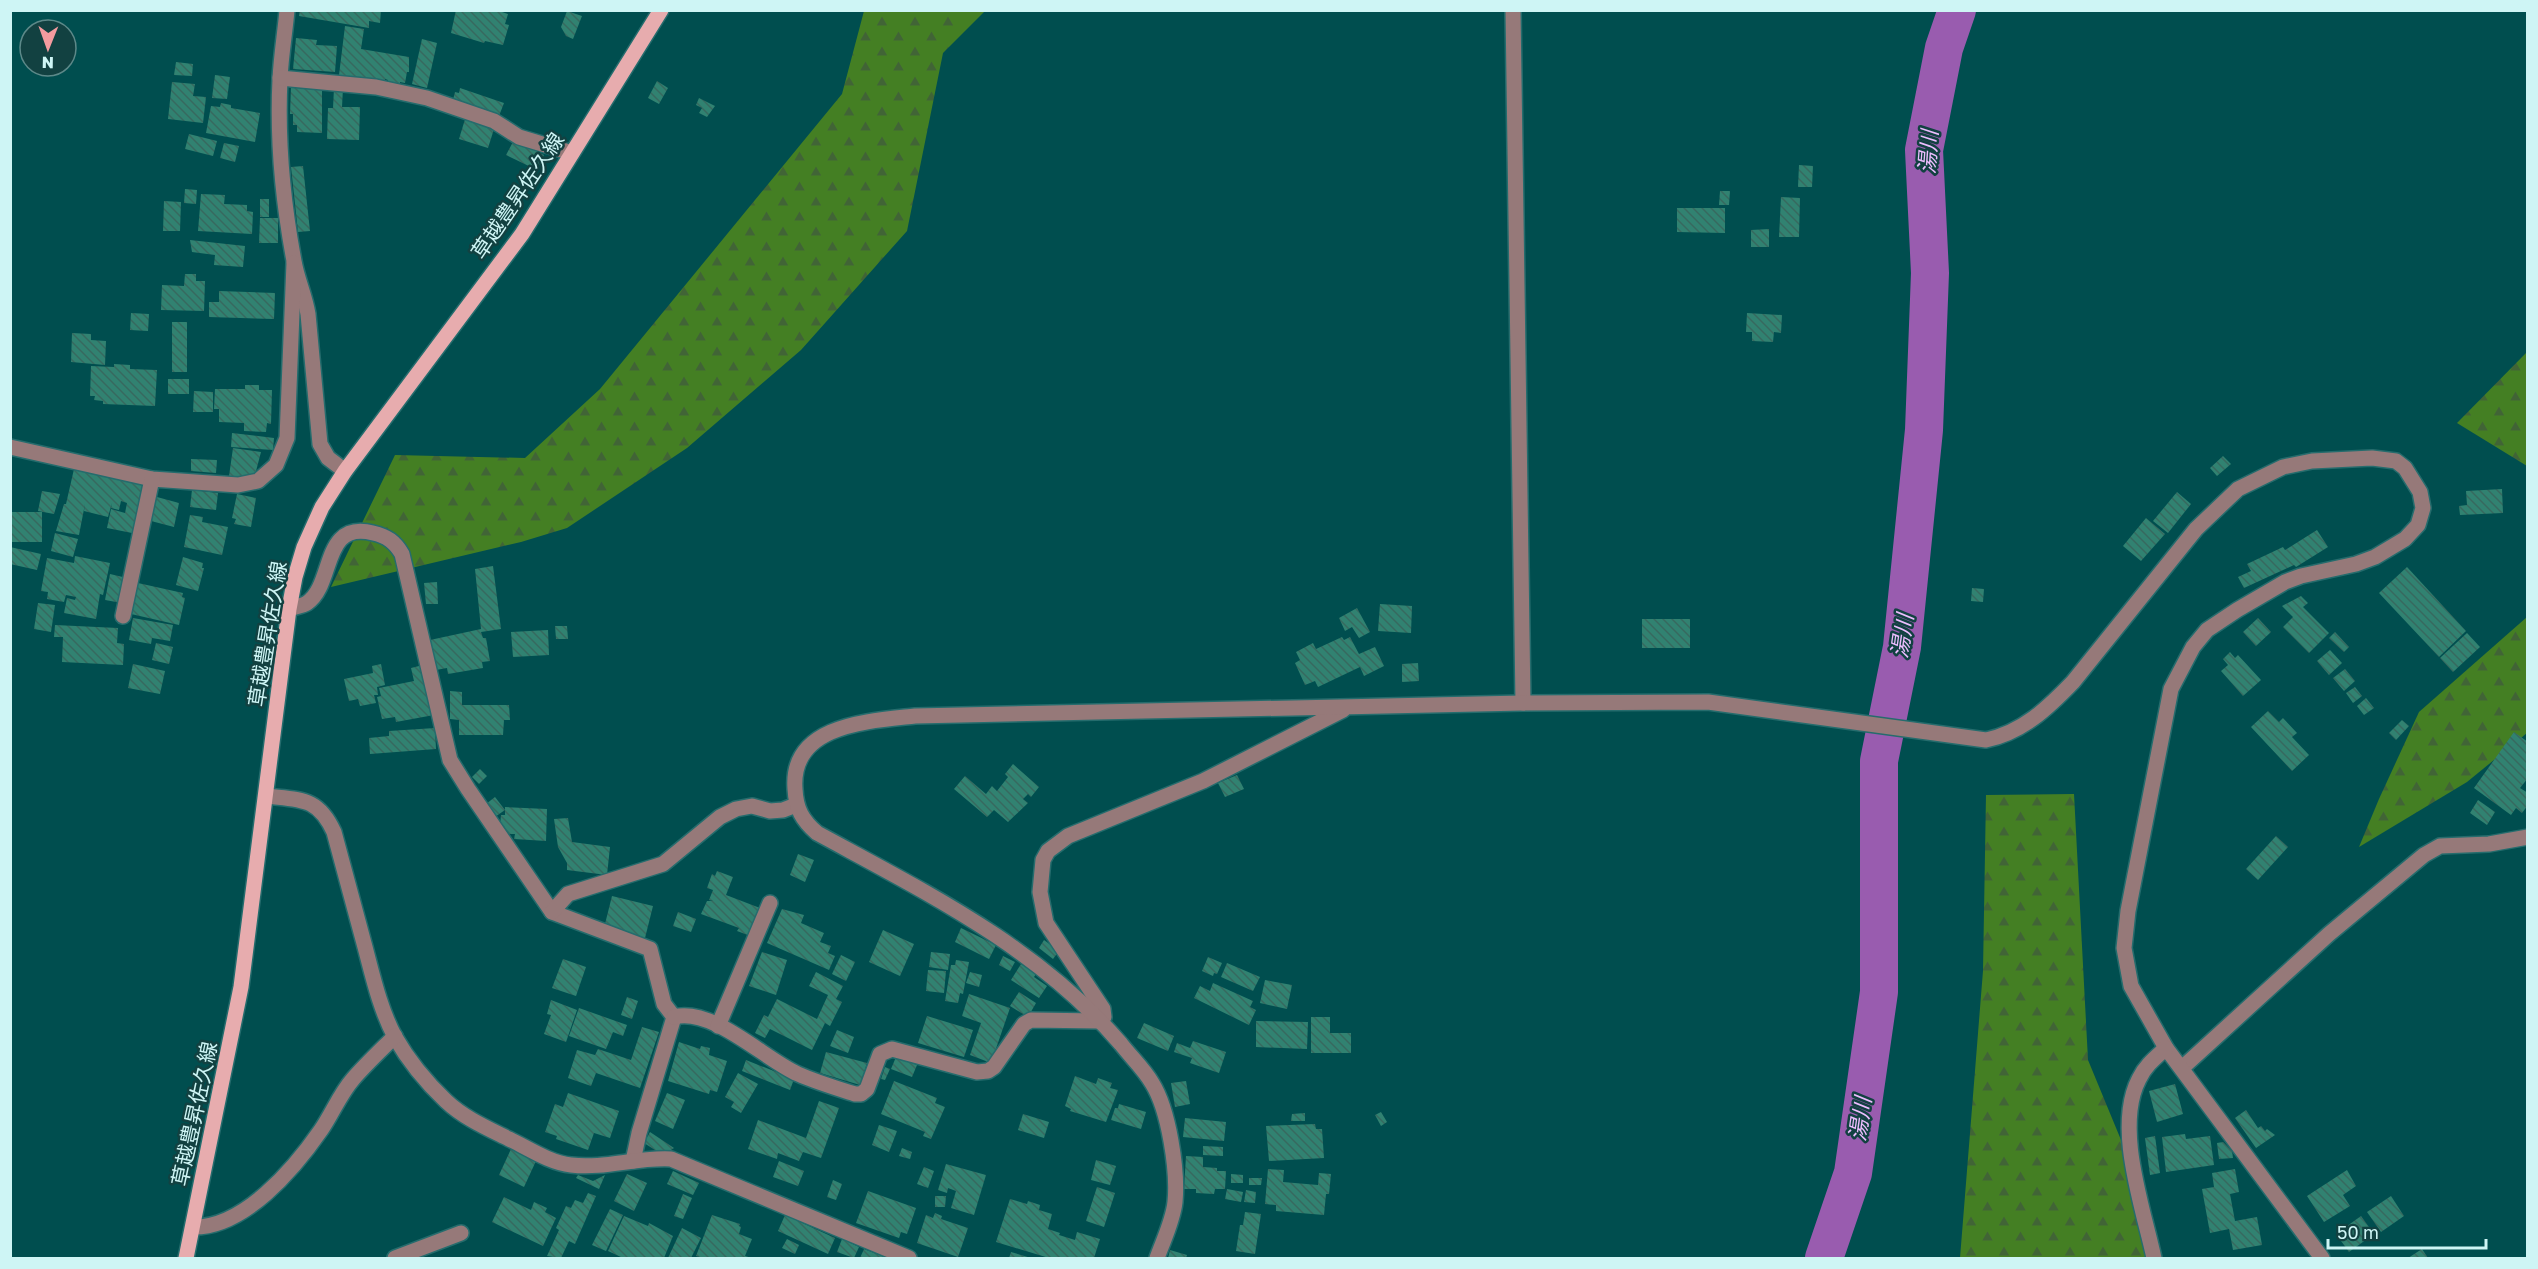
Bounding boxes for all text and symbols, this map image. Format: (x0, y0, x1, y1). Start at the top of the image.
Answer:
north arrow (18, 18, 78, 78)
text: N (41, 53, 54, 73)
street label: 草越豊昇佐久線 (465, 127, 569, 264)
water label: 湯川 (1912, 127, 1943, 175)
street label: 草越豊昇佐久線 (243, 559, 291, 708)
water label: 湯川 (1885, 610, 1918, 660)
street label: 草越豊昇佐久線 (166, 1039, 222, 1188)
water label: 湯川 (1843, 1093, 1876, 1143)
scale bar (2328, 1212, 2486, 1250)
text: 50 m (2337, 1221, 2379, 1243)

